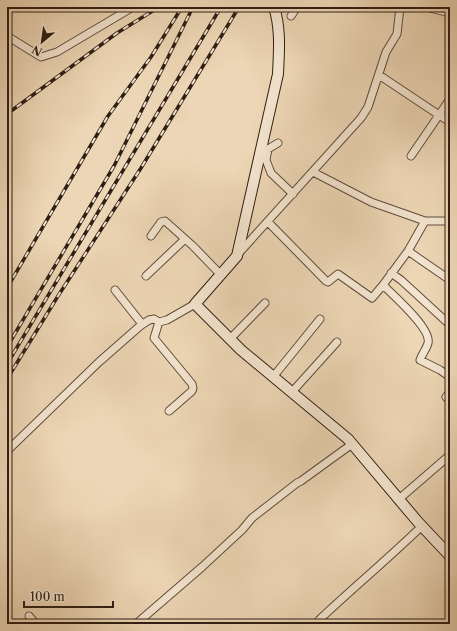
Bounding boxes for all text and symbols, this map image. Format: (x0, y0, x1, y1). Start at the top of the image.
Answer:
north arrow (22, 22, 62, 62)
text: N (29, 42, 45, 59)
scale bar (24, 583, 113, 609)
text: 100 m (30, 589, 65, 604)

